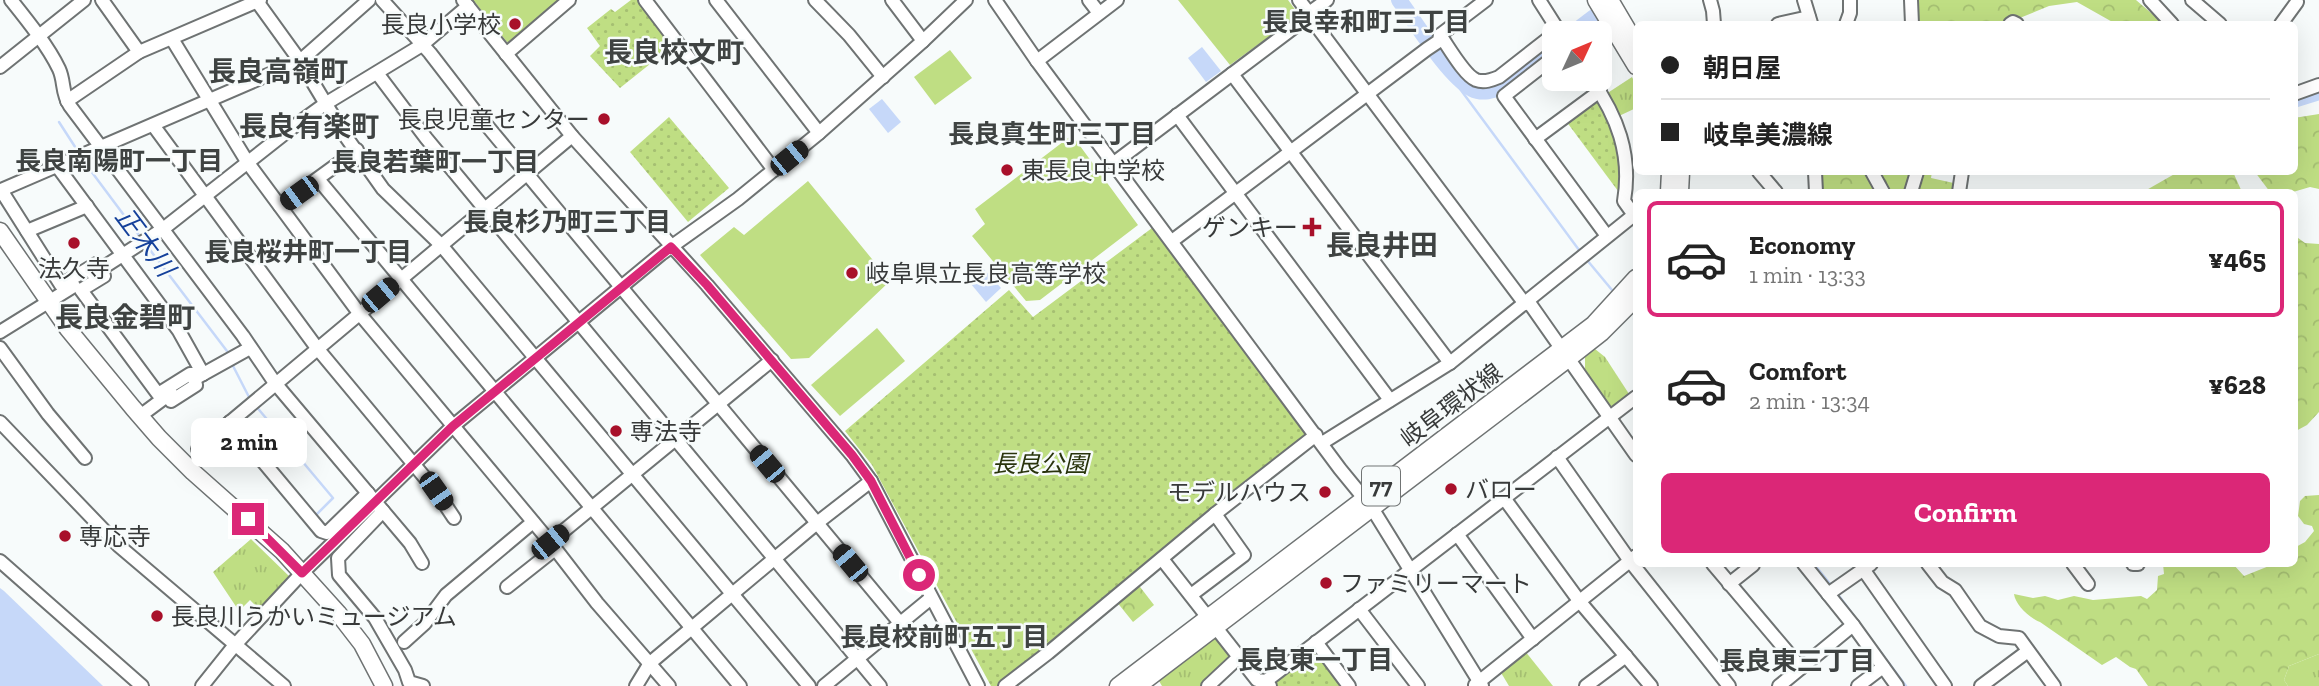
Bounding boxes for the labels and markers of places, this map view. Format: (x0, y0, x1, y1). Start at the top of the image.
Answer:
place label: 長良小学校 (381, 10, 501, 39)
marker: 長良小学校 (507, 16, 523, 32)
place label: 長良児童センター (398, 105, 590, 134)
marker: 長良児童センター (596, 111, 612, 127)
place label: 東長良中学校 (1021, 156, 1165, 185)
marker: 東長良中学校 (999, 162, 1015, 178)
place label: ゲンキー (1202, 213, 1298, 242)
marker: ゲンキー (1304, 219, 1320, 235)
marker: 法久寺 (66, 235, 82, 251)
place label: 法久寺 (38, 254, 110, 283)
place label: 岐阜県立長良高等学校 (866, 259, 1106, 288)
marker: 岐阜県立長良高等学校 (844, 265, 860, 281)
place label: 専法寺 (630, 417, 702, 446)
marker: 専法寺 (608, 423, 624, 439)
place label: バロー (1465, 475, 1537, 504)
place label: モデルハウス (1167, 478, 1311, 507)
marker: バロー (1443, 481, 1459, 497)
marker: モデルハウス (1317, 484, 1333, 500)
place label: 専応寺 (79, 522, 151, 551)
marker: 専応寺 (57, 528, 73, 544)
place label: ファミリーマート (1340, 569, 1532, 598)
marker: ファミリーマート (1318, 575, 1334, 591)
place label: 長良川うかいミュージアム (171, 602, 457, 631)
marker: 長良川うかいミュージアム (149, 608, 165, 624)

